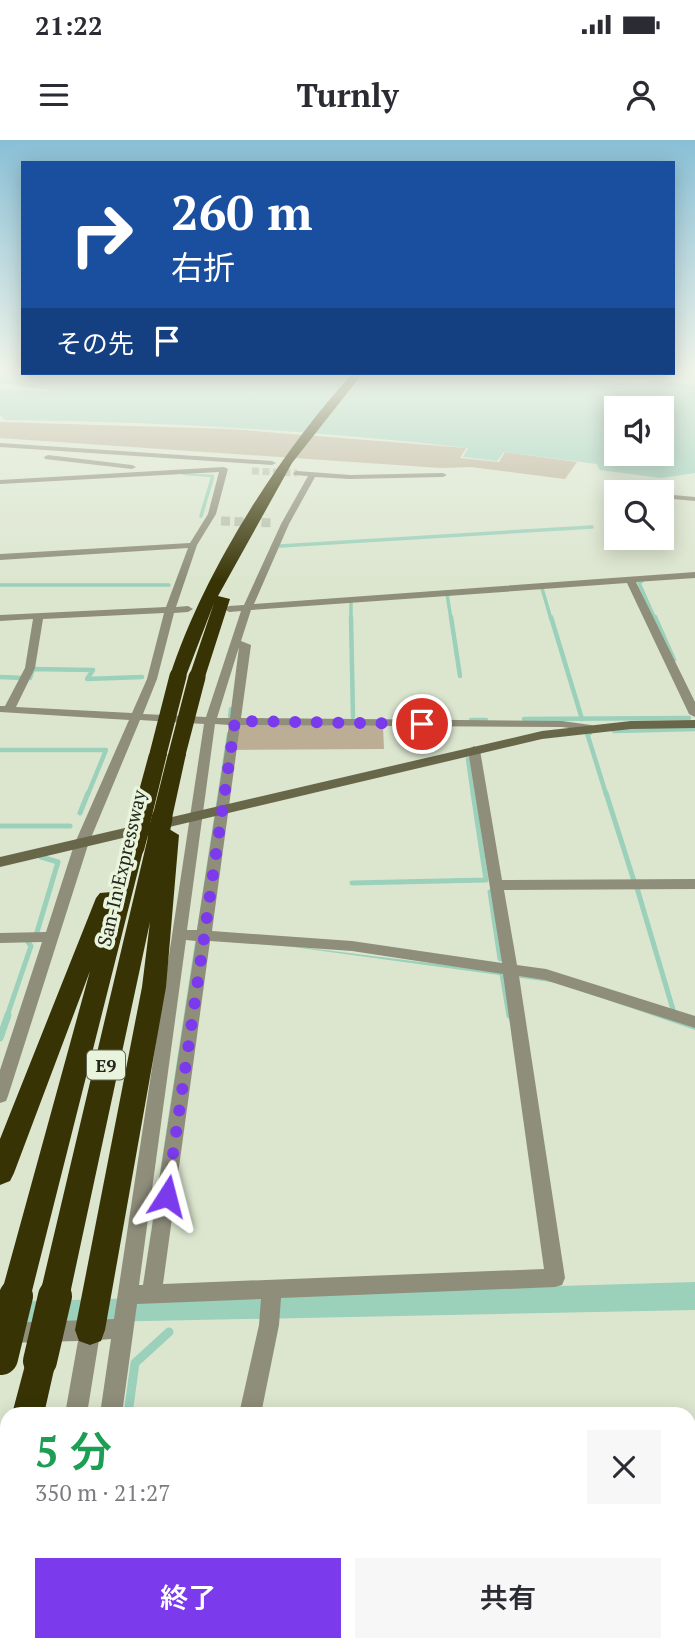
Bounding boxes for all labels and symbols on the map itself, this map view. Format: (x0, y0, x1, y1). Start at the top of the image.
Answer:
pin (392, 694, 452, 754)
street label: San-In Expressway (91, 787, 151, 949)
road number: E9 (87, 1050, 125, 1080)
position arrow (130, 1159, 204, 1233)

